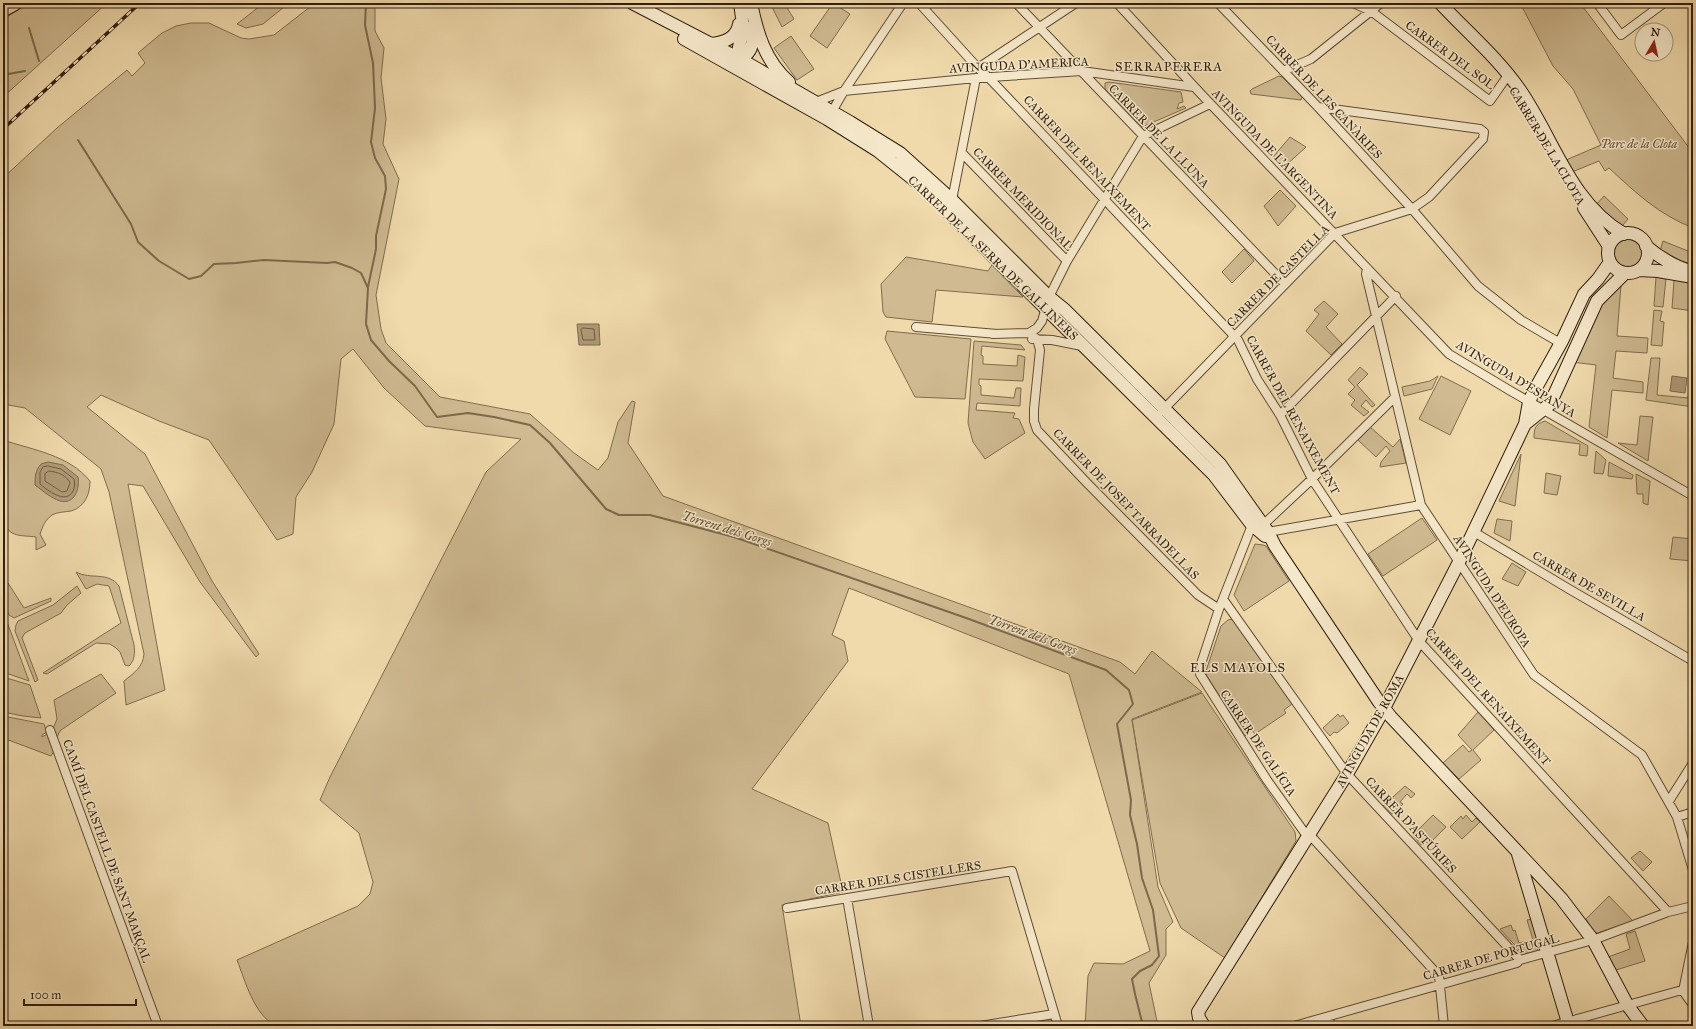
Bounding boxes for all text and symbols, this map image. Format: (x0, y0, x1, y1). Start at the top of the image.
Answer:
street label: CARRER DEL SOL (1403, 18, 1497, 92)
north arrow (1634, 22, 1674, 62)
text: N (1650, 25, 1662, 40)
street label: CARRER DE LES CANÀRIES (1263, 32, 1386, 162)
street label: AVINGUDA D'AMERICA (948, 54, 1089, 76)
district label: SERRAPERERA (1115, 59, 1223, 75)
street label: CARRER DE LA LLUNA (1106, 81, 1212, 191)
street label: CARRER DE LA CLOTA (1506, 84, 1588, 208)
street label: AVINGUDA DE L'ARGENTINA (1208, 85, 1341, 222)
street label: CARRER DEL RENAIXEMENT (1021, 92, 1153, 234)
park label: Parc de la Clota (1601, 137, 1678, 151)
street label: CARRER MERIDIONAL (970, 145, 1076, 253)
street label: CARRER DE LA SERRA DE GALLINERS (905, 173, 1081, 343)
street label: CARRER DE CASTELLA (1224, 222, 1332, 330)
street label: CARRER DEL RENAIXEMENT (1243, 333, 1343, 497)
street label: AVINGUDA D'ESPANYA (1453, 337, 1578, 420)
street label: CARRER DE JOSEP TARRADELLAS (1049, 426, 1202, 583)
water label: Torrent dels Gorgs (680, 508, 773, 550)
street label: AVINGUDA D'EUROPA (1450, 531, 1534, 650)
street label: CARRER DE SEVILLA (1530, 548, 1648, 624)
water label: Torrent dels Gorgs (986, 612, 1079, 658)
street label: CARRER DEL RENAIXEMENT (1423, 626, 1553, 768)
district label: ELS MAYOLS (1190, 660, 1286, 676)
street label: AVINGUDA DE ROMA (1333, 672, 1407, 791)
street label: CARRER DE GALÍCIA (1217, 686, 1301, 799)
street label: CAMÍ DEL CASTELL DE SANT MARÇAL (60, 737, 156, 965)
street label: CARRER D'ASTÚRIES (1363, 773, 1461, 876)
street label: CARRER DELS CISTELLERS (814, 858, 982, 898)
street label: CARRER DE PORTUGAL (1421, 931, 1561, 983)
scale bar (24, 981, 136, 1007)
text: 100 m (30, 988, 61, 1002)

